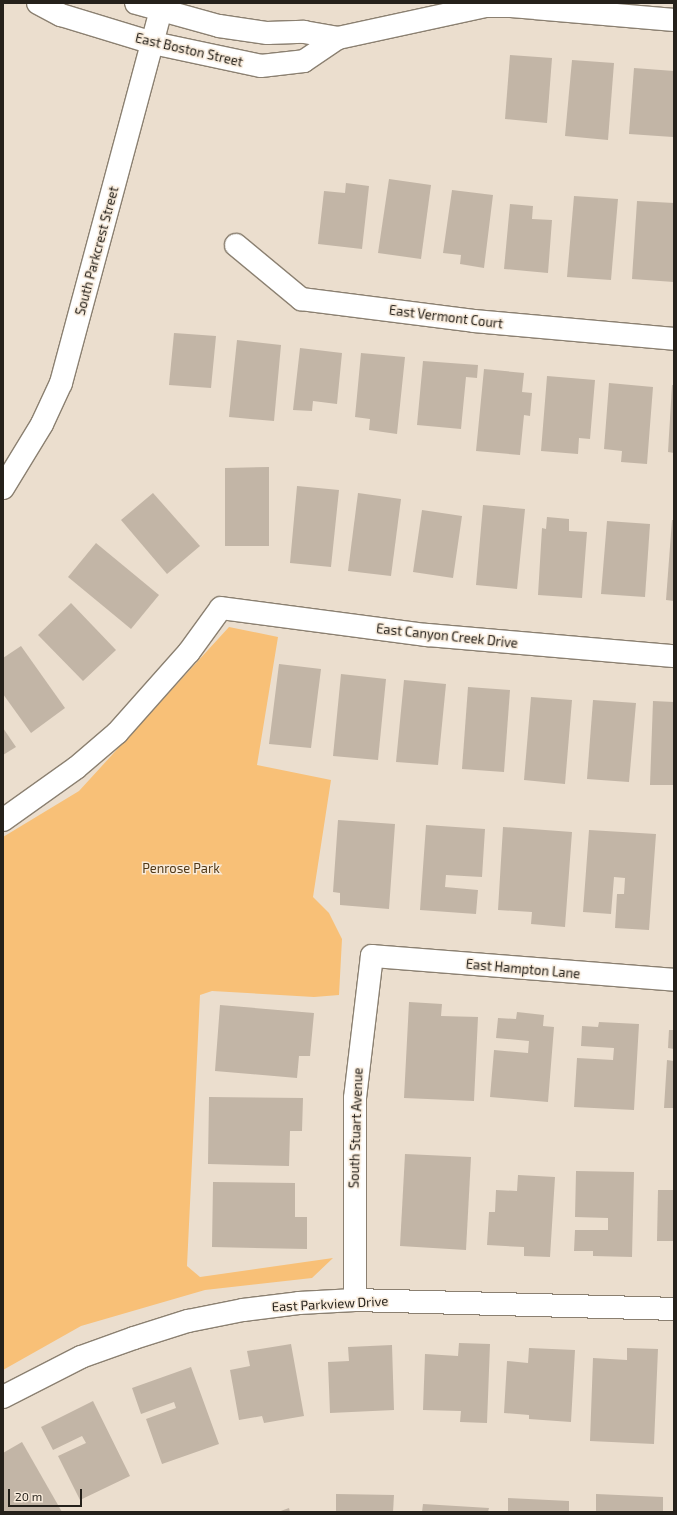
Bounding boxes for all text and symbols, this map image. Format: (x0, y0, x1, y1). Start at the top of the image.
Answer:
street label: East Boston Street (134, 30, 244, 70)
street label: South Parkcrest Street (72, 185, 122, 317)
street label: East Vermont Court (388, 302, 504, 332)
street label: East Canyon Creek Drive (375, 621, 519, 651)
park label: Penrose Park (142, 860, 220, 876)
street label: East Hampton Lane (465, 956, 581, 982)
street label: South Stuart Avenue (346, 1067, 366, 1189)
street label: East Parkview Drive (271, 1293, 389, 1315)
scale bar (10, 1481, 84, 1507)
text: 20 m (15, 1489, 42, 1503)

